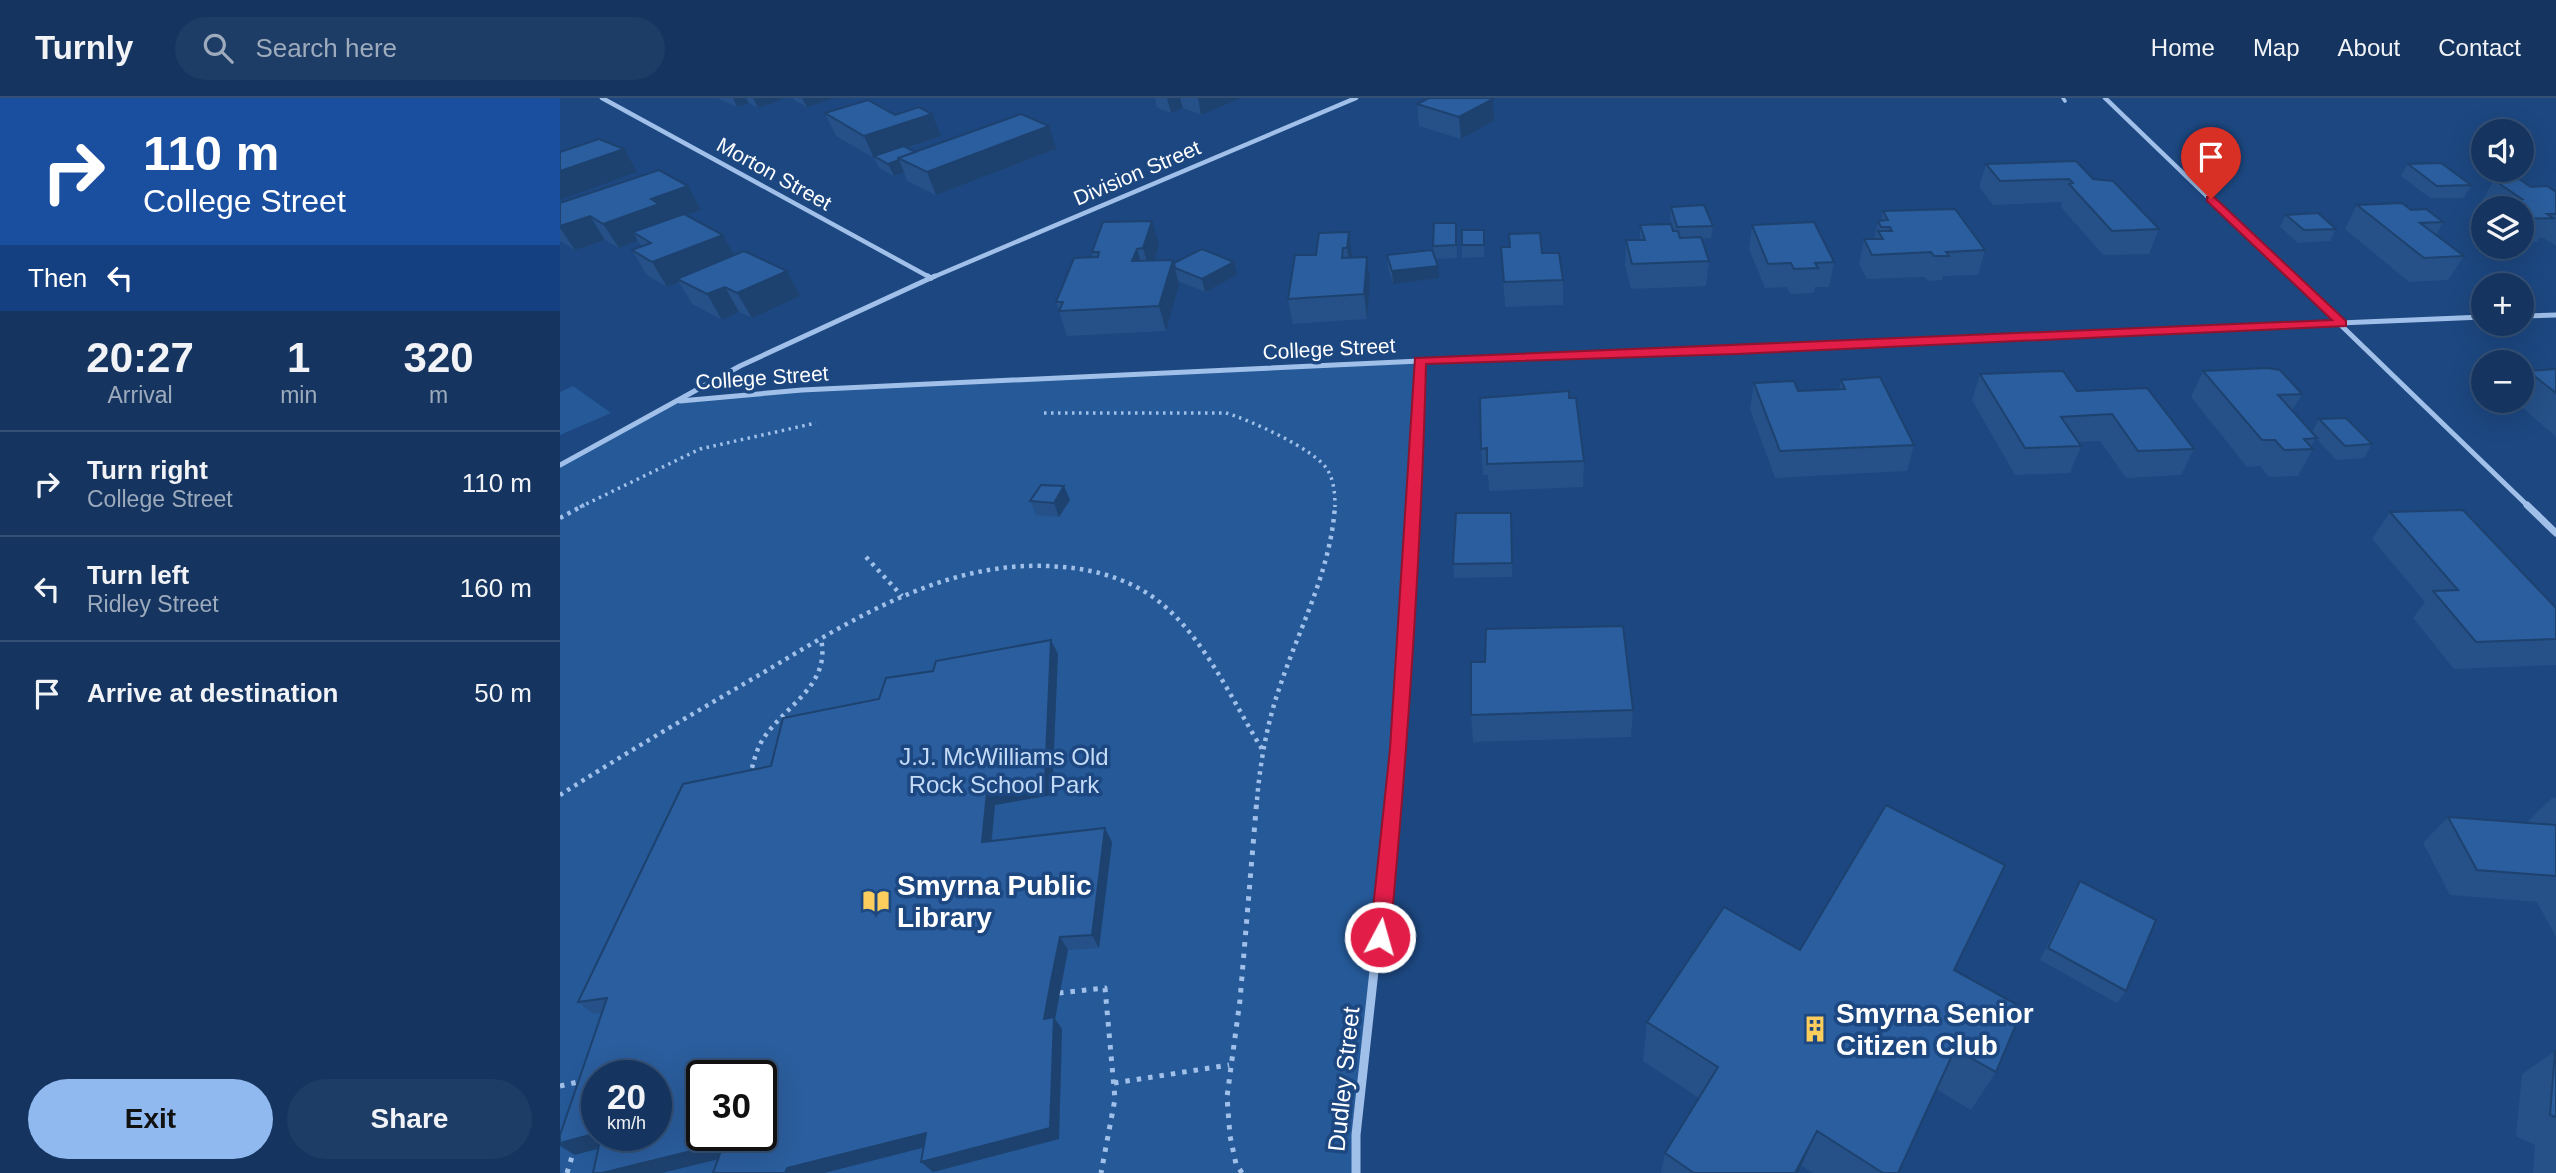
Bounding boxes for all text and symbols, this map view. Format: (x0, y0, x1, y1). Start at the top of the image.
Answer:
search box (175, 17, 665, 80)
text: Turnly (35, 29, 133, 66)
icon: search (199, 29, 237, 67)
text: Search here (255, 33, 397, 63)
text: Home (2151, 34, 2215, 61)
text: Map (2253, 34, 2300, 61)
text: About (2338, 34, 2400, 61)
text: Contact (2438, 34, 2521, 61)
map controls (2471, 119, 2534, 413)
button: sound (2471, 119, 2534, 182)
icon: right (28, 126, 119, 217)
text: 110 m (143, 126, 279, 180)
pin (2181, 127, 2241, 199)
street label: Morton Street (713, 133, 836, 215)
street label: Division Street (1070, 135, 1204, 210)
icon: arrive (2192, 138, 2230, 176)
text: College Street (143, 183, 346, 219)
button: layers (2471, 196, 2534, 259)
icon: left (101, 259, 139, 297)
text: Then (28, 263, 87, 293)
button: + (2471, 273, 2534, 336)
text: 20:27 (86, 334, 194, 381)
text: 1 (287, 334, 310, 381)
text: 320 (404, 334, 474, 381)
street label: College Street (1262, 334, 1396, 363)
button: − (2471, 350, 2534, 413)
street label: College Street (695, 361, 829, 394)
text: Arrival (107, 382, 173, 408)
text: min (280, 382, 317, 408)
text: m (429, 382, 448, 408)
text: Turn right (87, 455, 208, 485)
icon: right (28, 465, 66, 503)
text: 110 m (462, 468, 532, 498)
text: College Street (87, 486, 233, 512)
text: Turn left (87, 560, 189, 590)
icon: left (28, 570, 66, 608)
text: 160 m (460, 573, 532, 603)
text: Ridley Street (87, 591, 219, 617)
icon: arrive (28, 675, 66, 713)
text: Arrive at destination (87, 678, 338, 708)
text: 50 m (474, 678, 532, 708)
park label: J.J. McWilliams Old Rock School Park (899, 743, 1109, 798)
place label: Smyrna Public Library (897, 870, 1092, 933)
library icon: Smyrna Public Library (861, 886, 891, 916)
position arrow (1343, 900, 1417, 974)
place label: Smyrna Senior Citizen Club (1836, 998, 2034, 1061)
street label: Dudley Street (1322, 1005, 1365, 1153)
building icon: Smyrna Senior Citizen Club (1800, 1014, 1830, 1044)
speed limit sign: 30 (686, 1060, 777, 1151)
text: 20 (607, 1077, 646, 1116)
button: Exit (28, 1079, 273, 1159)
button: Share (287, 1079, 532, 1159)
text: km/h (607, 1113, 646, 1133)

